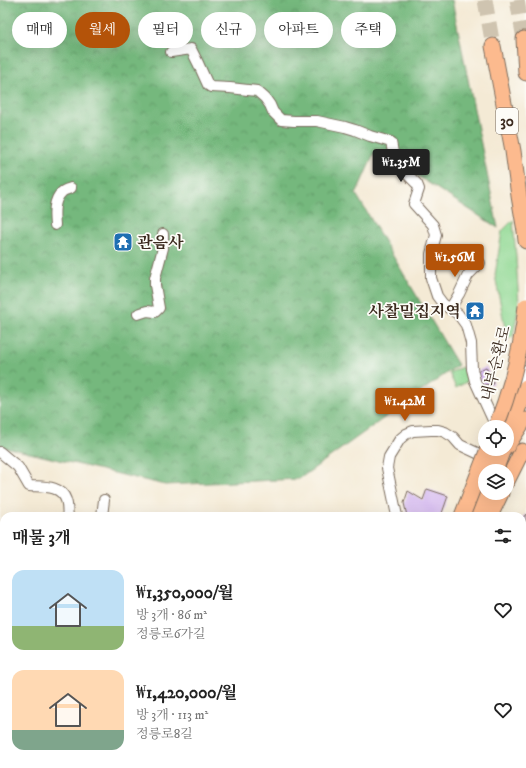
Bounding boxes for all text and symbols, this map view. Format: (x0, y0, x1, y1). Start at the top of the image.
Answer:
chip: 매매 (12, 12, 67, 48)
chip: 월세 (75, 12, 130, 48)
chip: 필터 (138, 12, 193, 48)
chip: 신규 (201, 12, 256, 48)
chip: 아파트 (264, 12, 333, 48)
chip: 주택 (341, 12, 396, 48)
road number: 30 (496, 108, 518, 134)
pin: ₩1.35M (368, 149, 434, 183)
text: ₩1.35M (382, 154, 420, 170)
temple icon: 관음사 (112, 231, 134, 253)
place label: 관음사 (137, 233, 184, 253)
pin: ₩1.56M (422, 244, 488, 278)
text: ₩1.56M (435, 249, 475, 265)
temple icon: 사찰밀집지역 (464, 300, 486, 322)
place label: 사찰밀집지역 (368, 302, 461, 322)
street label: 내부순환로 (477, 323, 515, 403)
pin: ₩1.42M (372, 388, 438, 422)
text: ₩1.42M (384, 393, 426, 409)
map controls (478, 420, 514, 500)
button: locate (478, 420, 514, 456)
button: layers (478, 464, 514, 500)
icon: filters (492, 525, 514, 547)
text: 매물 3개 (12, 527, 71, 549)
text: ₩1,350,000/월 (136, 582, 234, 604)
icon: home (44, 586, 92, 634)
icon: heart (492, 599, 514, 621)
text: 방 3개 · 86 m² (136, 607, 207, 623)
text: 정릉로6가길 (136, 626, 206, 642)
text: ₩1,420,000/월 (136, 682, 238, 704)
icon: home (44, 686, 92, 734)
icon: heart (492, 699, 514, 721)
text: 방 3개 · 113 m² (136, 707, 208, 723)
text: 정릉로8길 (136, 726, 193, 742)

